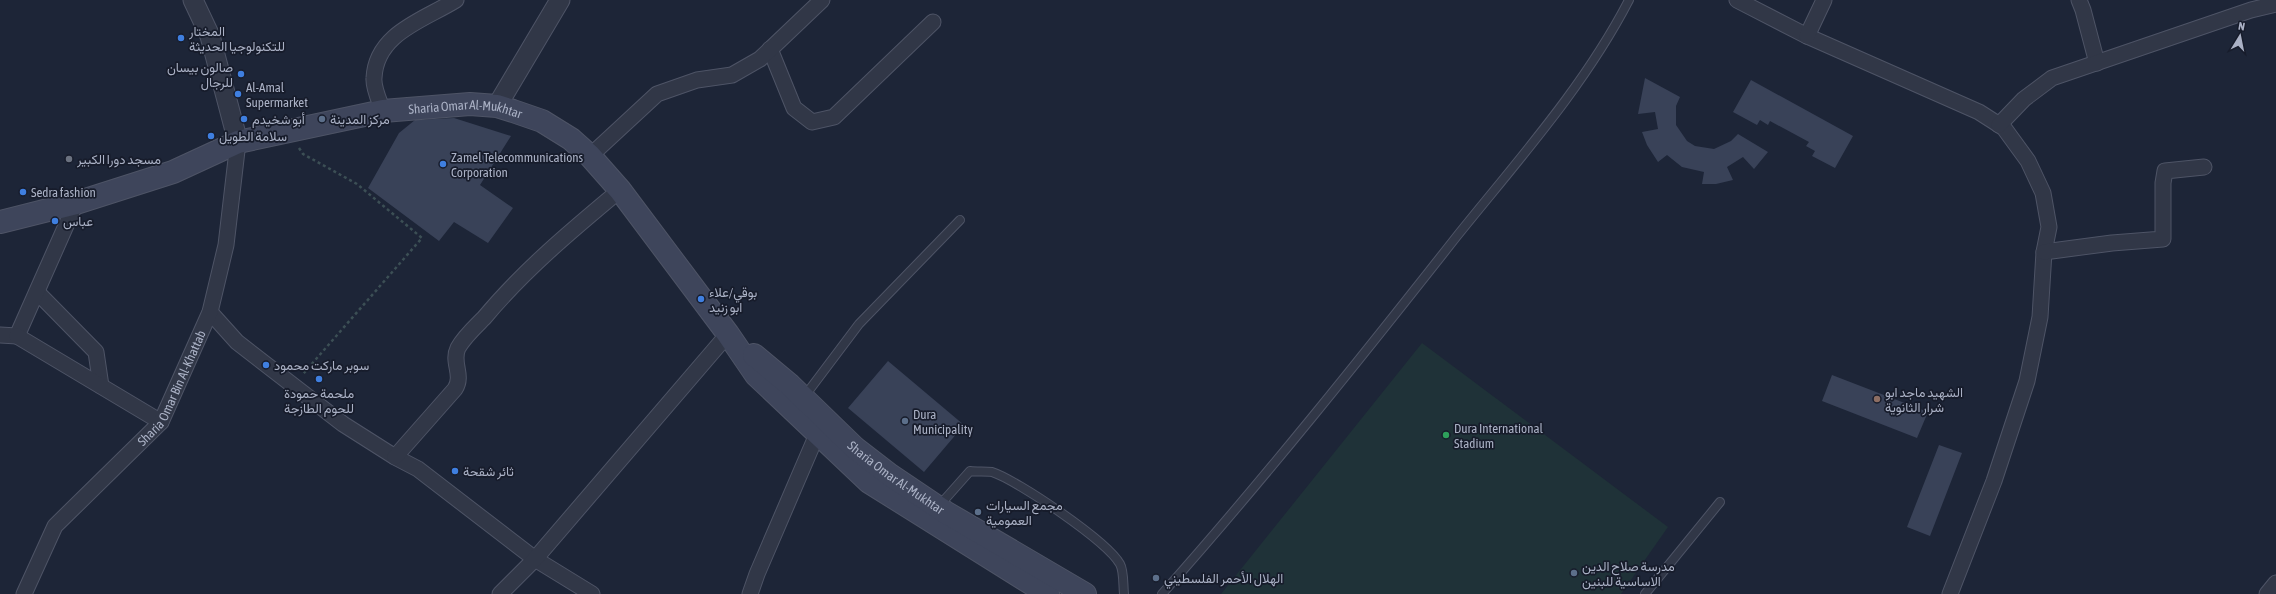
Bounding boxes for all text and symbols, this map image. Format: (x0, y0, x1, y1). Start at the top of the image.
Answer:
north arrow (2220, 16, 2260, 56)
text: N (2237, 20, 2246, 33)
place label: المختار للتكنولوجيا الحديثة (188, 24, 285, 55)
marker: المختار للتكنولوجيا الحديثة (176, 33, 186, 43)
place label: صالون بيسان للرجال (167, 60, 233, 91)
marker: صالون بيسان للرجال (236, 69, 246, 79)
place label: Al-Amal Supermarket (246, 80, 308, 110)
marker: Al-Amal Supermarket (233, 89, 243, 99)
street label: Sharia Omar Al-Mukhtar (408, 96, 524, 121)
place label: أبو شخيدم (252, 112, 305, 128)
place label: مركز المدينة (330, 112, 390, 128)
marker: أبو شخيدم (239, 114, 249, 124)
marker: مركز المدينة (317, 114, 327, 124)
place label: سلامة الطويل (219, 129, 287, 145)
marker: سلامة الطويل (206, 131, 216, 141)
place label: Zamel Telecommunications Corporation (451, 150, 584, 180)
place label: مسجد دورا الكبير (76, 152, 161, 168)
marker: مسجد دورا الكبير (64, 154, 74, 164)
marker: Zamel Telecommunications Corporation (438, 159, 448, 169)
place label: Sedra fashion (31, 185, 96, 200)
marker: Sedra fashion (18, 187, 28, 197)
place label: عباس (63, 214, 93, 230)
marker: عباس (50, 216, 60, 226)
place label: بوقي/علاء ابو زنيد (709, 285, 757, 316)
marker: بوقي/علاء ابو زنيد (696, 294, 706, 304)
street label: Sharia Omar Bin Al-Khattab (134, 328, 208, 449)
place label: سوبر ماركت محمود (274, 358, 369, 374)
marker: سوبر ماركت محمود (261, 360, 271, 370)
marker: ملحمة حمودة للحوم الطازجة (314, 374, 324, 384)
place label: الشهيد ماجد ابو شرار الثانوية (1885, 385, 1963, 416)
place label: ملحمة حمودة للحوم الطازجة (284, 386, 354, 417)
marker: الشهيد ماجد ابو شرار الثانوية (1872, 394, 1882, 404)
place label: Dura Municipality (913, 407, 973, 437)
marker: Dura Municipality (900, 416, 910, 426)
place label: Dura International Stadium (1454, 421, 1543, 451)
marker: Dura International Stadium (1441, 430, 1451, 440)
street label: Sharia Omar Al-Mukhtar (845, 438, 947, 517)
place label: ثائر شقحة (463, 464, 514, 480)
marker: ثائر شقحة (450, 466, 460, 476)
place label: مجمع السيارات العمومية (986, 498, 1063, 529)
marker: مجمع السيارات العمومية (973, 507, 983, 517)
place label: مدرسة صلاح الدين الاساسية للبنين (1582, 559, 1675, 590)
marker: مدرسة صلاح الدين الاساسية للبنين (1569, 568, 1579, 578)
place label: الهلال الأحمر الفلسطيني (1164, 571, 1283, 589)
marker: الهلال الأحمر الفلسطيني (1151, 573, 1161, 583)

